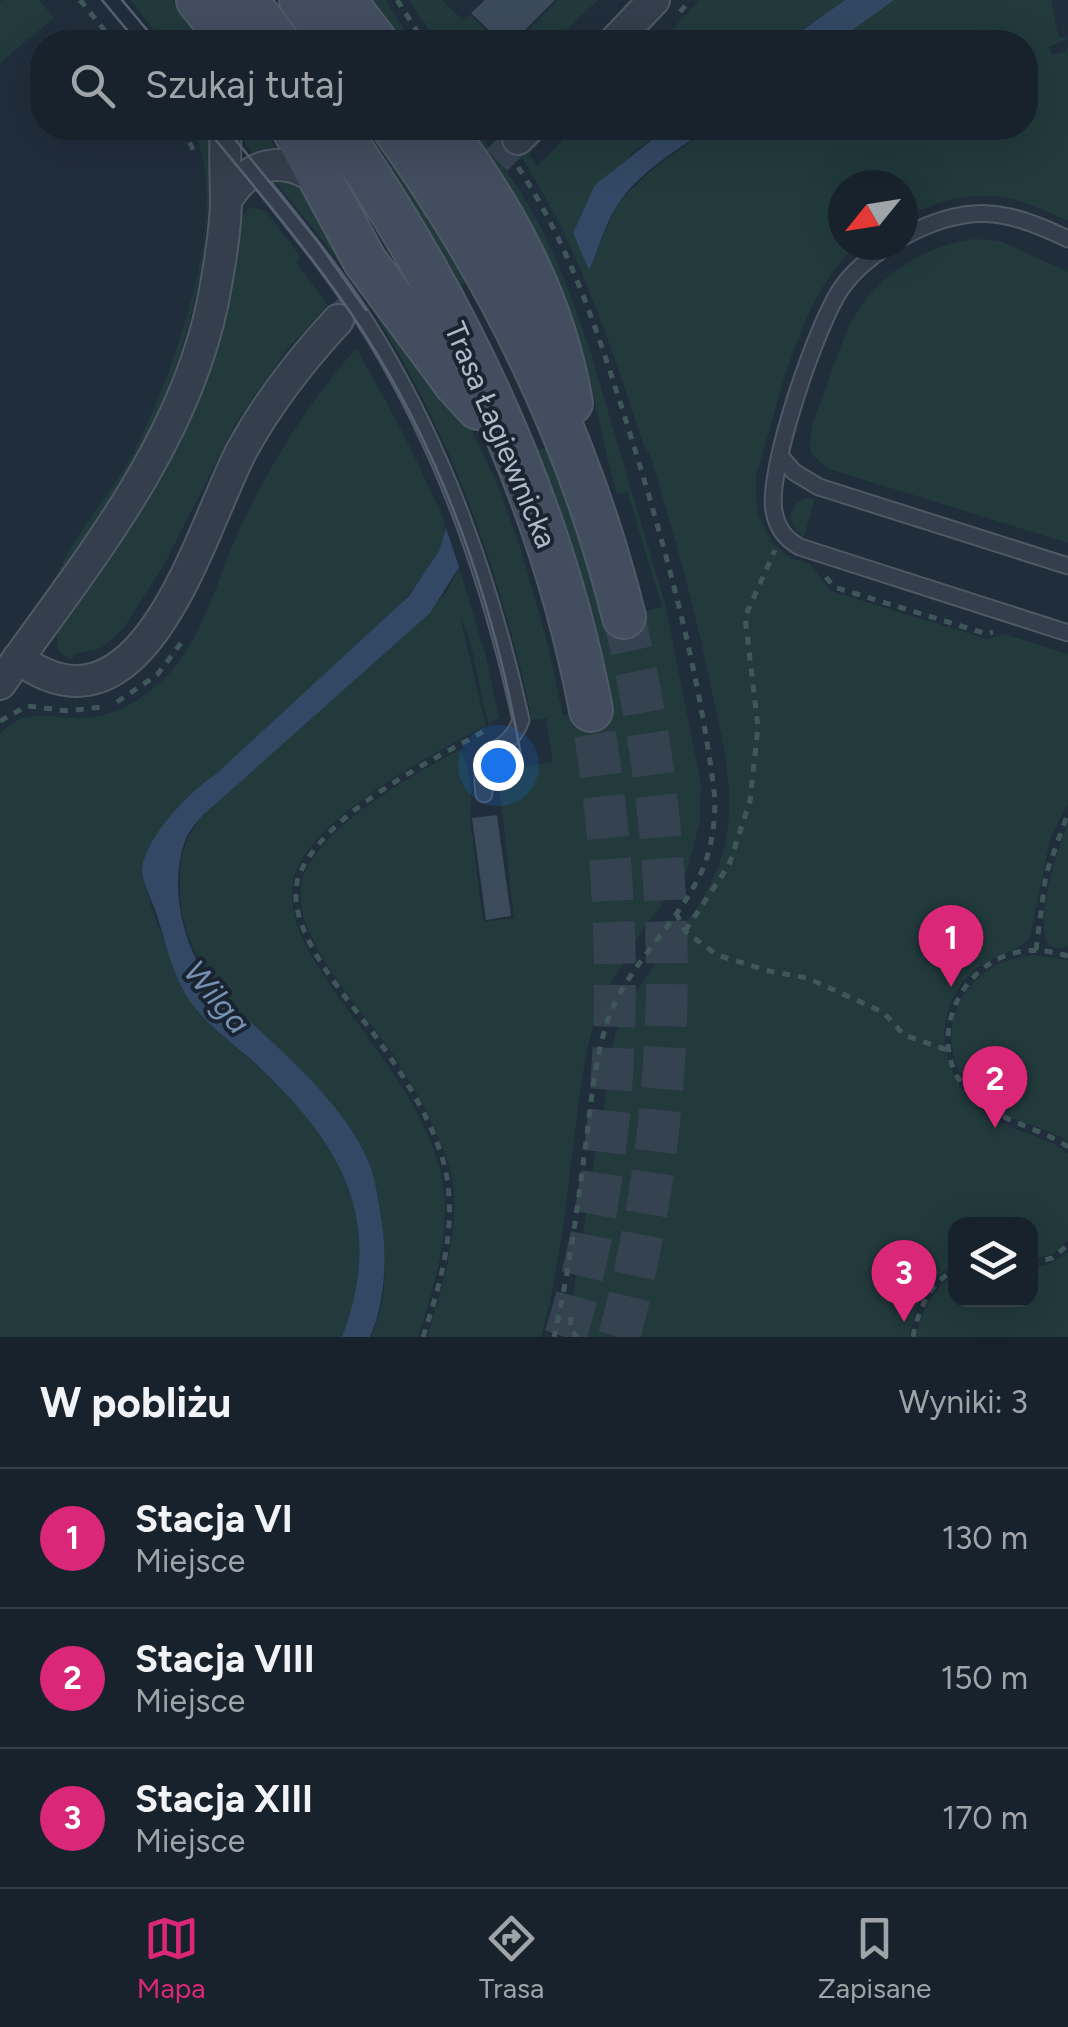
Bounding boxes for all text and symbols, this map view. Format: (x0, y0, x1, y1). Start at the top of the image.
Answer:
search box (30, 30, 1038, 140)
icon: search (65, 58, 120, 113)
text: Szukaj tutaj (145, 62, 345, 108)
north arrow (828, 170, 918, 260)
street label: Trasa Łagiewnicka (437, 317, 565, 553)
your location (473, 740, 524, 791)
pin: 1 (918, 904, 984, 987)
water label: Wilga (176, 953, 258, 1041)
pin: 2 (962, 1046, 1028, 1128)
map controls (948, 1217, 1038, 1307)
button: layers (948, 1217, 1038, 1307)
pin: 3 (872, 1240, 936, 1322)
text: W pobliżu (40, 1377, 231, 1428)
text: Wyniki: 3 (899, 1383, 1028, 1421)
text: Stacja VI (135, 1496, 293, 1542)
text: 1 (66, 1519, 79, 1557)
text: 130 m (942, 1519, 1028, 1557)
text: Miejsce (135, 1542, 245, 1580)
text: Stacja VIII (135, 1636, 315, 1682)
text: 2 (63, 1659, 82, 1697)
text: 150 m (941, 1659, 1028, 1697)
text: Miejsce (135, 1682, 245, 1720)
text: Stacja XIII (135, 1776, 313, 1822)
text: 3 (64, 1799, 81, 1837)
text: 170 m (942, 1799, 1028, 1837)
text: Miejsce (135, 1822, 245, 1860)
tab: Mapa (137, 1911, 206, 2005)
tab: Trasa (479, 1911, 544, 2005)
tab: Zapisane (818, 1911, 931, 2005)

